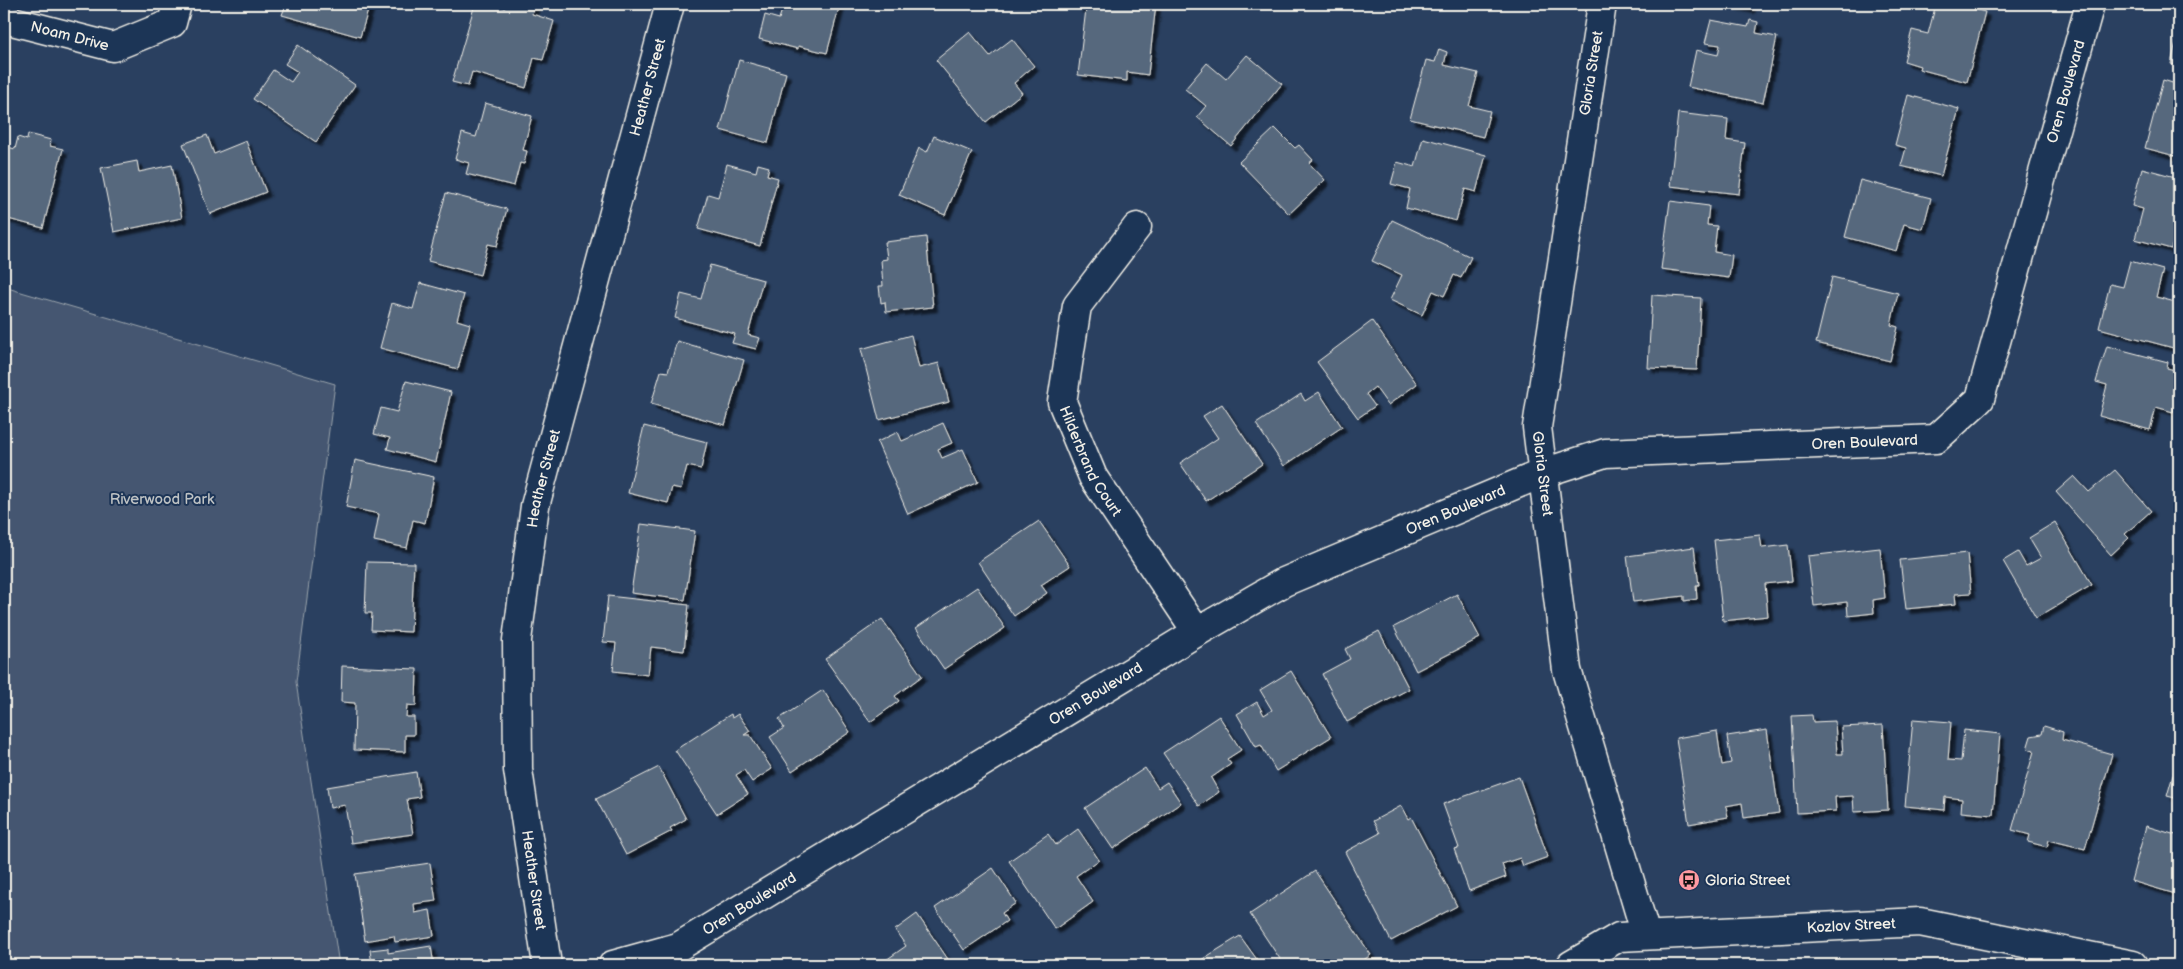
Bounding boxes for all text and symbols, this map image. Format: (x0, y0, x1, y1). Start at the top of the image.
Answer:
street label: Noam Drive (29, 17, 111, 56)
street label: Gloria Street (1575, 29, 1608, 117)
street label: Heather Street (626, 36, 670, 138)
street label: Oren Boulevard (2043, 38, 2090, 145)
street label: Hilderbrand Court (1055, 403, 1126, 520)
street label: Heather Street (523, 427, 565, 529)
street label: Gloria Street (1528, 430, 1557, 518)
street label: Oren Boulevard (1811, 431, 1918, 454)
street label: Oren Boulevard (1403, 481, 1508, 540)
park label: Riverwood Park (110, 490, 215, 509)
street label: Oren Boulevard (1046, 658, 1146, 730)
street label: Heather Street (517, 829, 550, 932)
street label: Oren Boulevard (699, 868, 800, 940)
bus stop icon: Gloria Street (1677, 868, 1701, 892)
place label: Gloria Street (1705, 871, 1791, 890)
street label: Kozlov Street (1806, 914, 1896, 938)

